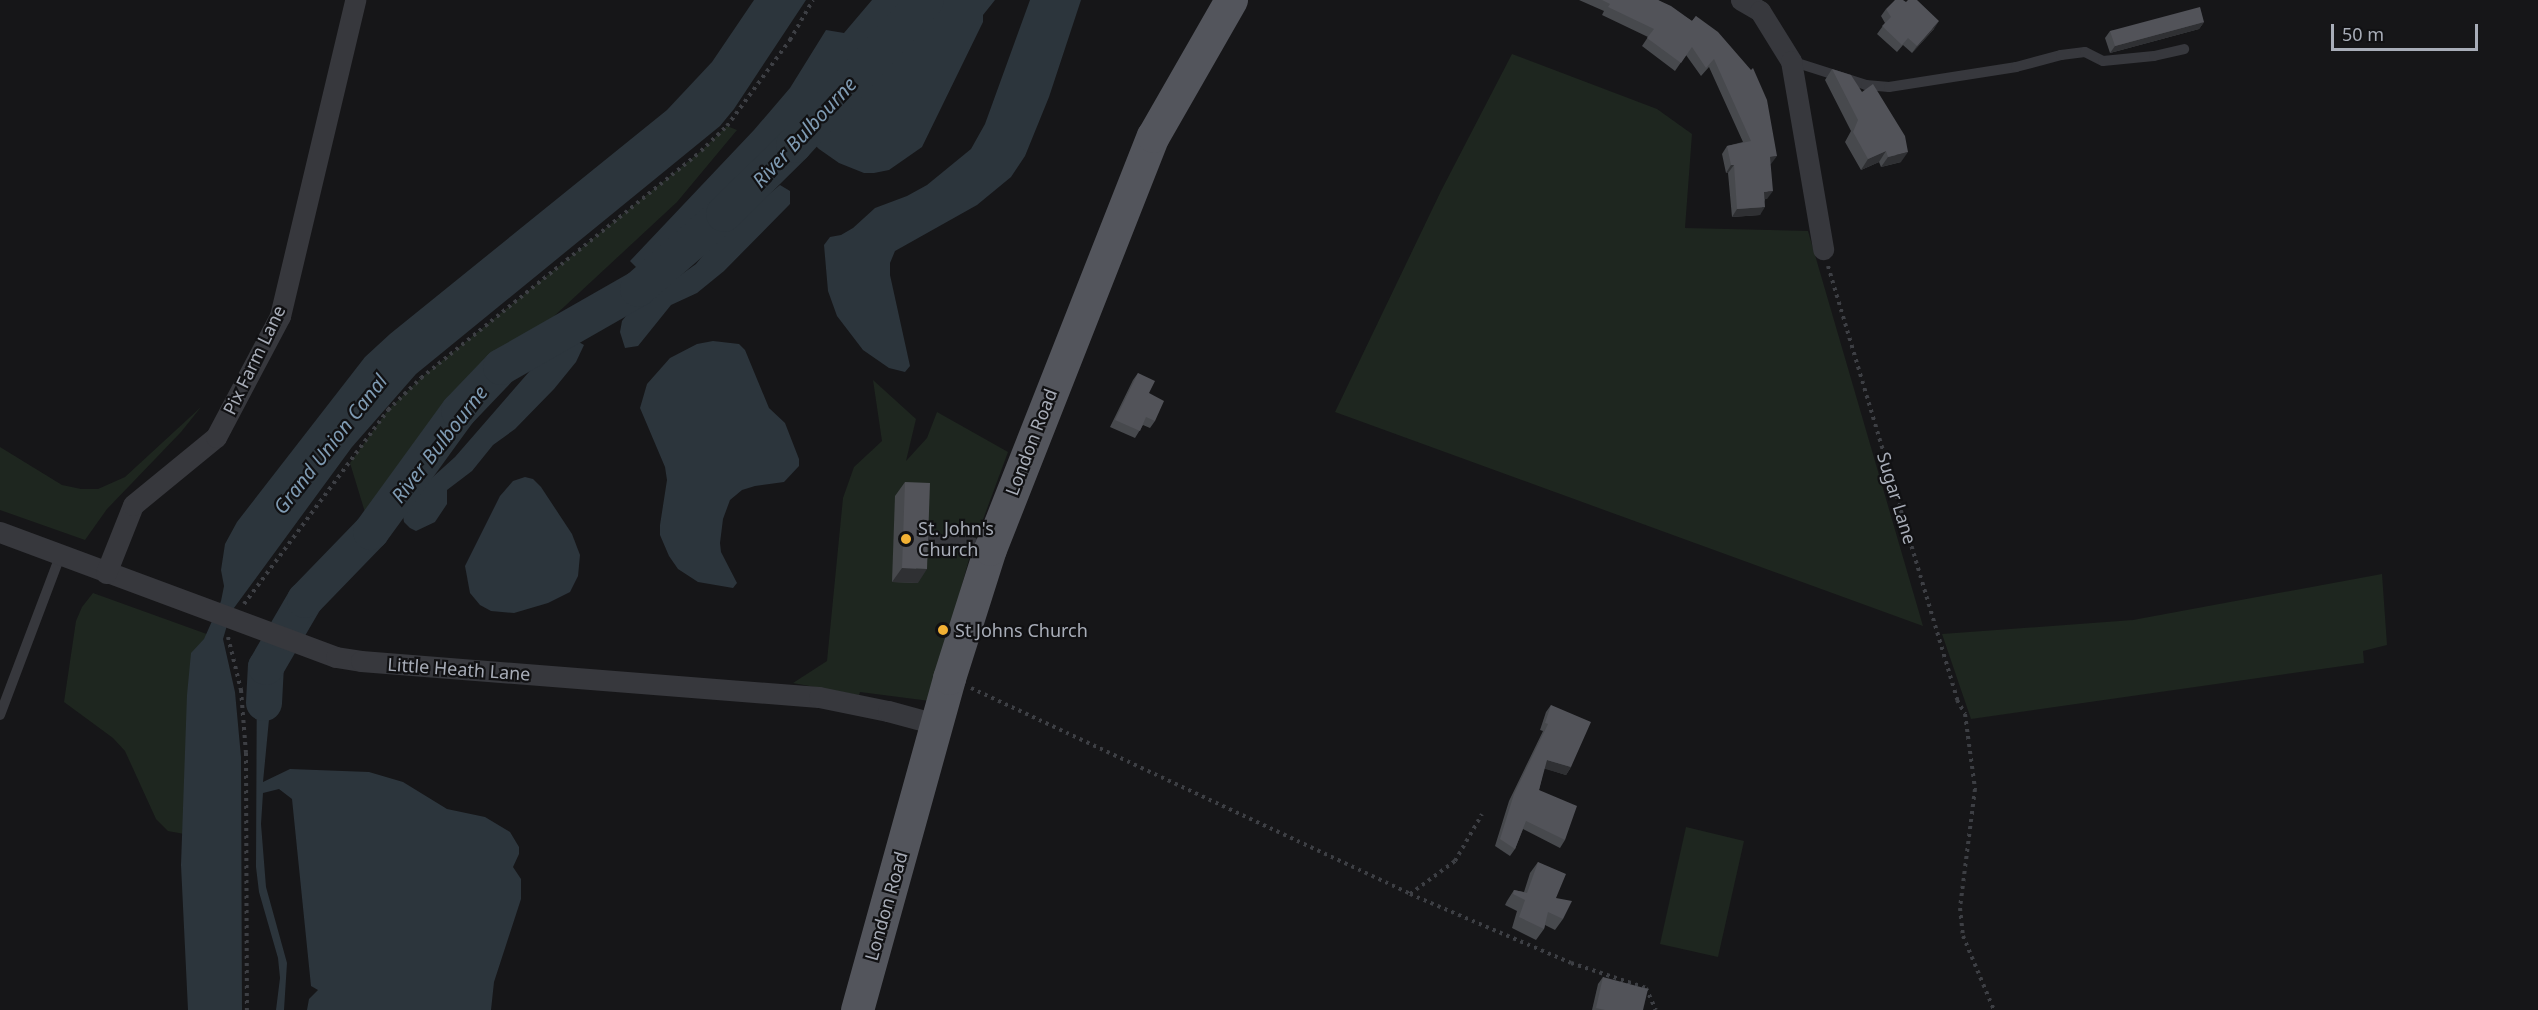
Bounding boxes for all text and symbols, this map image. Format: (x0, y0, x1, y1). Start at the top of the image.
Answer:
scale bar (2334, 12, 2481, 50)
text: 50 m (2342, 22, 2384, 46)
water label: River Bulbourne (747, 72, 861, 192)
street label: Pix Farm Lane (218, 302, 290, 418)
water label: Grand Union Canal (268, 369, 392, 519)
water label: River Bulbourne (386, 381, 492, 507)
street label: London Road (1001, 386, 1061, 498)
street label: Sugar Lane (1873, 449, 1921, 547)
place label: St. John's Church (918, 518, 994, 560)
marker: St. John's Church (899, 532, 913, 546)
place label: St Johns Church (955, 619, 1088, 641)
marker: St Johns Church (936, 623, 950, 637)
street label: Little Heath Lane (387, 653, 531, 685)
street label: London Road (860, 849, 912, 963)

